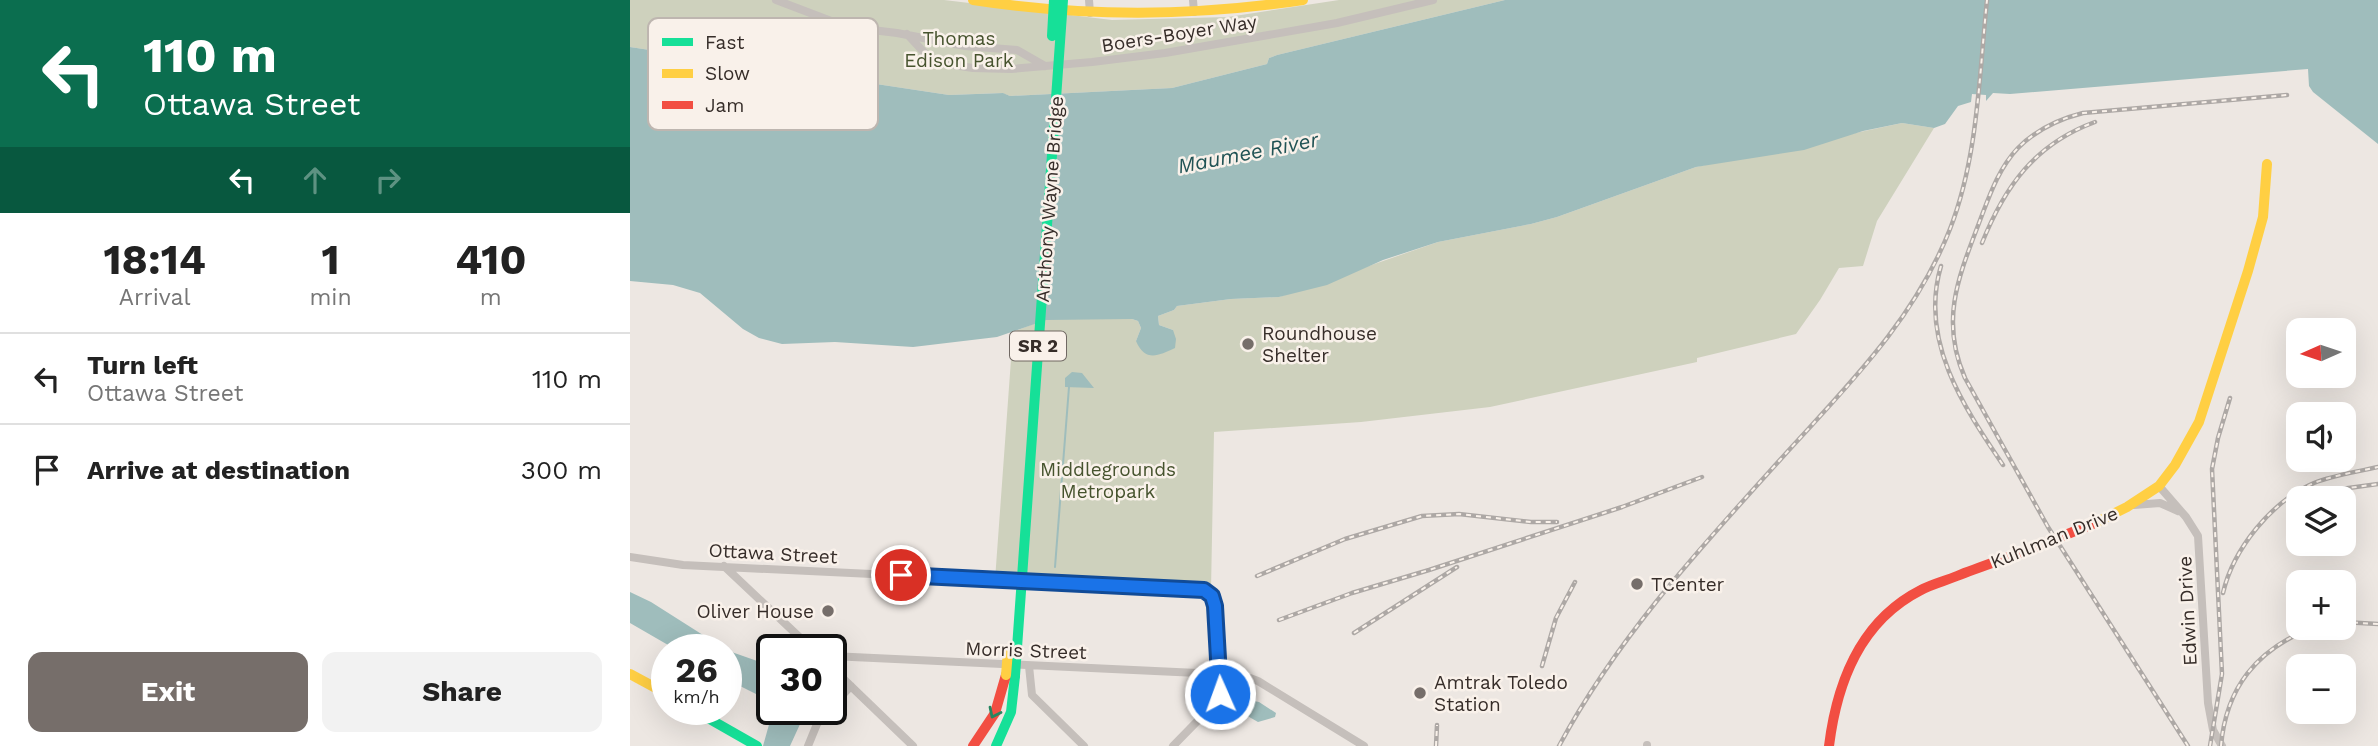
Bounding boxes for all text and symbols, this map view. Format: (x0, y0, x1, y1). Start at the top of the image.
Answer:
street label: Boers-Boyer Way (1100, 10, 1259, 57)
legend (648, 18, 878, 130)
text: 110 m (143, 26, 277, 84)
park label: Thomas Edison Park (904, 27, 1014, 72)
icon: left (28, 28, 119, 119)
text: Fast (705, 31, 744, 54)
text: Slow (705, 62, 750, 85)
text: Ottawa Street (143, 85, 360, 123)
text: Jam (705, 94, 744, 117)
street label: Anthony Wayne Bridge (1031, 95, 1068, 303)
water label: Maumee River (1175, 126, 1321, 178)
icon: left (223, 161, 261, 199)
icon: ahead (296, 161, 334, 199)
icon: right (369, 161, 407, 199)
text: 18:14 (104, 235, 206, 284)
text: 1 (321, 235, 340, 284)
text: 410 (455, 235, 526, 284)
text: Arrival (119, 284, 191, 311)
text: min (309, 284, 352, 311)
text: m (480, 284, 502, 311)
north arrow (2286, 318, 2356, 388)
map controls (2286, 318, 2356, 724)
place label: Roundhouse Shelter (1262, 322, 1377, 367)
road number: SR 2 (1010, 332, 1066, 360)
marker: Roundhouse Shelter (1240, 336, 1256, 352)
text: Turn left (87, 350, 198, 380)
icon: left (28, 360, 66, 398)
text: 110 m (532, 364, 602, 394)
text: Ottawa Street (87, 380, 243, 407)
button: sound (2286, 402, 2356, 472)
icon: arrive (28, 451, 66, 489)
text: Arrive at destination (87, 455, 350, 485)
text: 300 m (521, 455, 602, 485)
park label: Middlegrounds Metropark (1040, 458, 1176, 503)
button: layers (2286, 486, 2356, 556)
street label: Kuhlman Drive (1987, 501, 2121, 574)
street label: Ottawa Street (708, 539, 838, 568)
pin (871, 545, 931, 605)
street label: Edwin Drive (2173, 555, 2202, 667)
icon: arrive (882, 556, 920, 594)
button: + (2286, 570, 2356, 640)
place label: TCenter (1651, 573, 1725, 596)
marker: TCenter (1629, 576, 1645, 592)
place label: Oliver House (696, 600, 814, 623)
marker: Oliver House (820, 603, 836, 619)
speed limit sign: 30 (756, 634, 847, 725)
street label: Morris Street (965, 637, 1087, 664)
text: 26 (675, 649, 718, 691)
button: Exit (28, 652, 308, 732)
button: Share (322, 652, 602, 732)
button: − (2286, 654, 2356, 724)
position arrow (1183, 657, 1257, 731)
place label: Amtrak Toledo Station (1434, 671, 1568, 716)
marker: Amtrak Toledo Station (1412, 685, 1428, 701)
text: km/h (673, 686, 720, 707)
one-way arrow (988, 706, 1002, 718)

